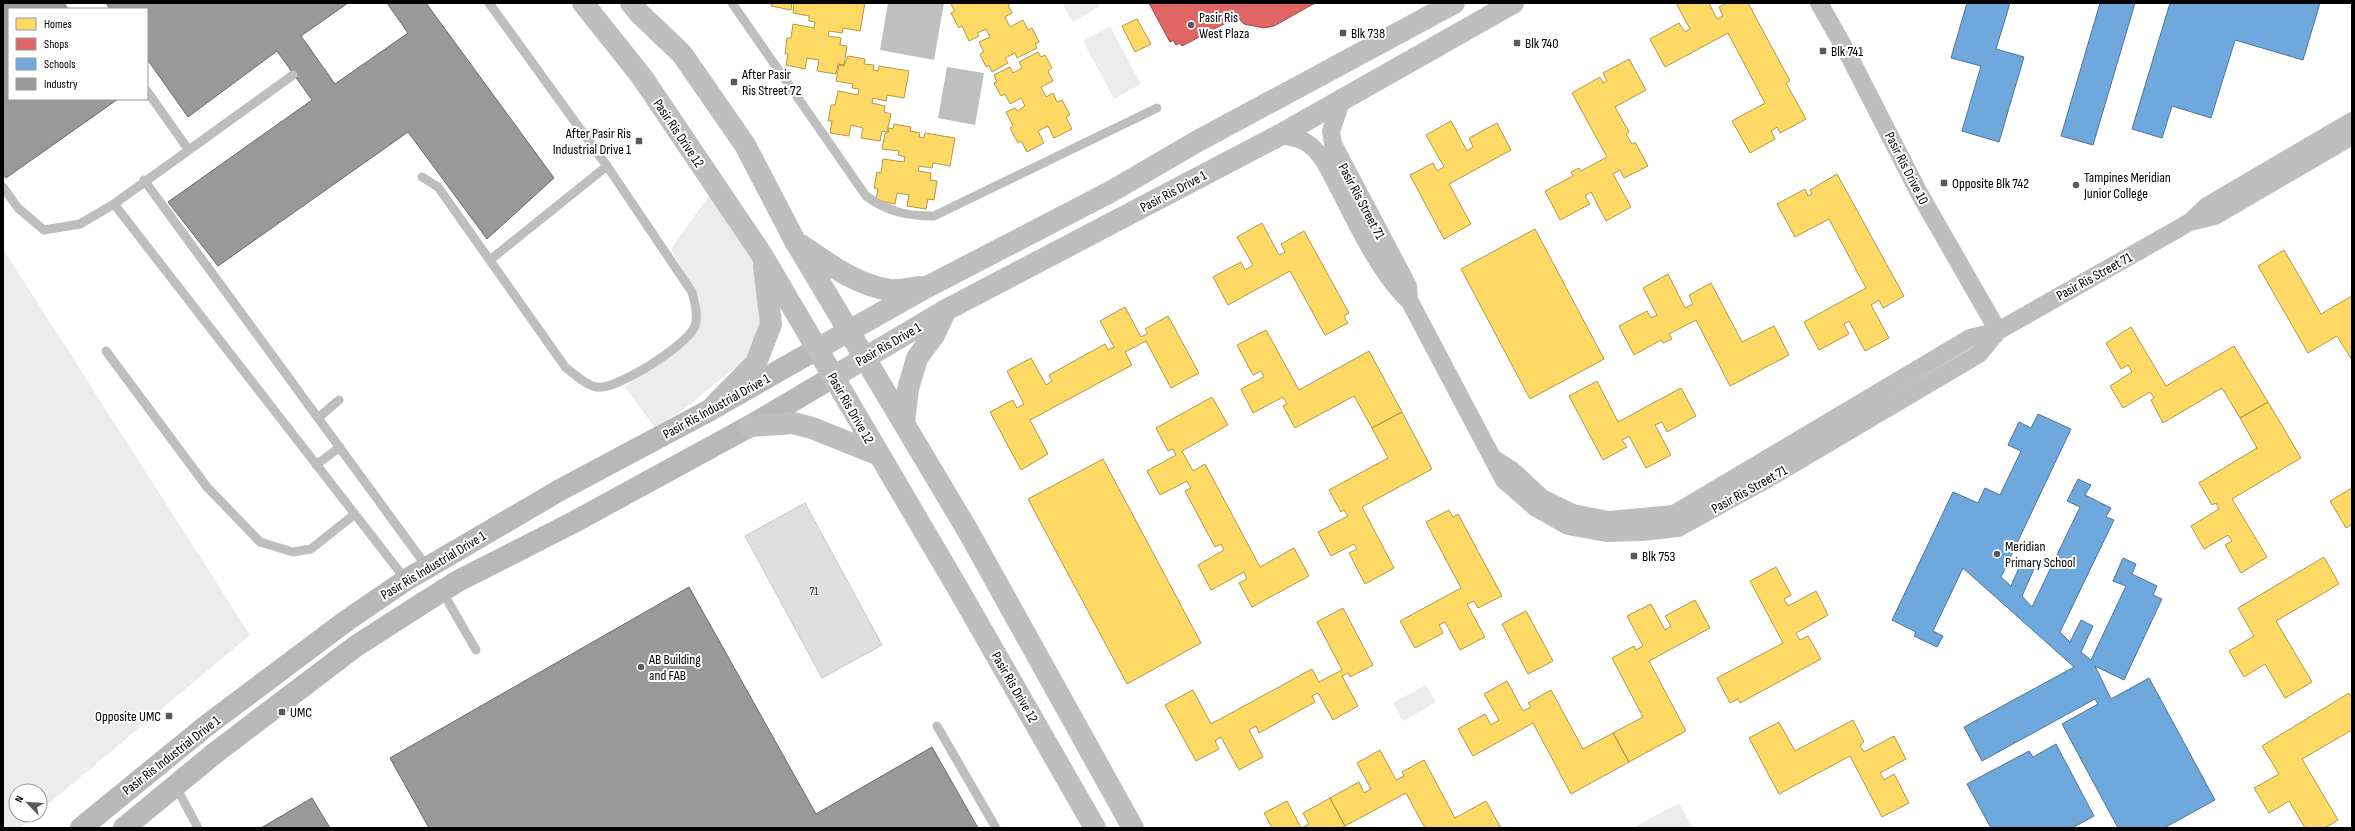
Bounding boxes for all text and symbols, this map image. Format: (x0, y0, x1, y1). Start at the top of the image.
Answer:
legend (8, 8, 148, 100)
place label: Pasir Ris West Plaza (1199, 9, 1249, 42)
text: Homes (44, 17, 72, 32)
marker: Pasir Ris West Plaza (1186, 20, 1196, 30)
place label: Blk 738 (1351, 25, 1385, 42)
marker: Blk 738 (1338, 28, 1348, 38)
place label: Blk 740 (1525, 35, 1558, 52)
text: Shops (44, 37, 69, 52)
marker: Blk 740 (1512, 38, 1522, 48)
place label: Blk 741 (1831, 43, 1863, 60)
marker: Blk 741 (1818, 46, 1828, 56)
text: Schools (44, 57, 76, 72)
place label: After Pasir Ris Street 72 (741, 66, 802, 99)
text: Industry (44, 77, 78, 92)
marker: After Pasir Ris Street 72 (729, 77, 739, 87)
street label: Pasir Ris Drive 12 (650, 96, 708, 171)
place label: After Pasir Ris Industrial Drive 1 (553, 125, 631, 158)
street label: Pasir Ris Drive 10 (1881, 129, 1932, 207)
marker: After Pasir Ris Industrial Drive 1 (634, 136, 644, 146)
street label: Pasir Ris Street 71 (1334, 160, 1389, 242)
street label: Pasir Ris Drive 1 (1137, 167, 1209, 216)
place label: Tampines Meridian Junior College (2083, 169, 2171, 202)
place label: Opposite Blk 742 (1952, 175, 2029, 192)
marker: Opposite Blk 742 (1939, 178, 1949, 188)
marker: Tampines Meridian Junior College (2071, 180, 2081, 190)
street label: Pasir Ris Street 71 (2054, 249, 2135, 304)
street label: Pasir Ris Drive 1 (852, 319, 924, 370)
street label: Pasir Ris Industrial Drive 1 (660, 370, 773, 443)
street label: Pasir Ris Drive 12 (824, 370, 878, 447)
street label: Pasir Ris Street 71 (1709, 462, 1790, 517)
street label: Pasir Ris Industrial Drive 1 (378, 527, 489, 604)
place label: Meridian Primary School (2005, 538, 2075, 571)
place label: Blk 753 (1642, 548, 1676, 565)
marker: Meridian Primary School (1992, 549, 2002, 559)
marker: Blk 753 (1629, 551, 1639, 561)
house number: 71 (809, 584, 819, 599)
street label: Pasir Ris Drive 12 (988, 649, 1042, 726)
place label: AB Building and FAB (648, 651, 701, 684)
marker: AB Building and FAB (636, 662, 646, 672)
place label: UMC (290, 704, 312, 721)
marker: UMC (277, 707, 287, 717)
place label: Opposite UMC (95, 708, 161, 725)
marker: Opposite UMC (164, 711, 174, 721)
street label: Pasir Ris Industrial Drive 1 (119, 712, 224, 799)
north arrow (8, 783, 48, 823)
text: N (12, 793, 27, 804)

